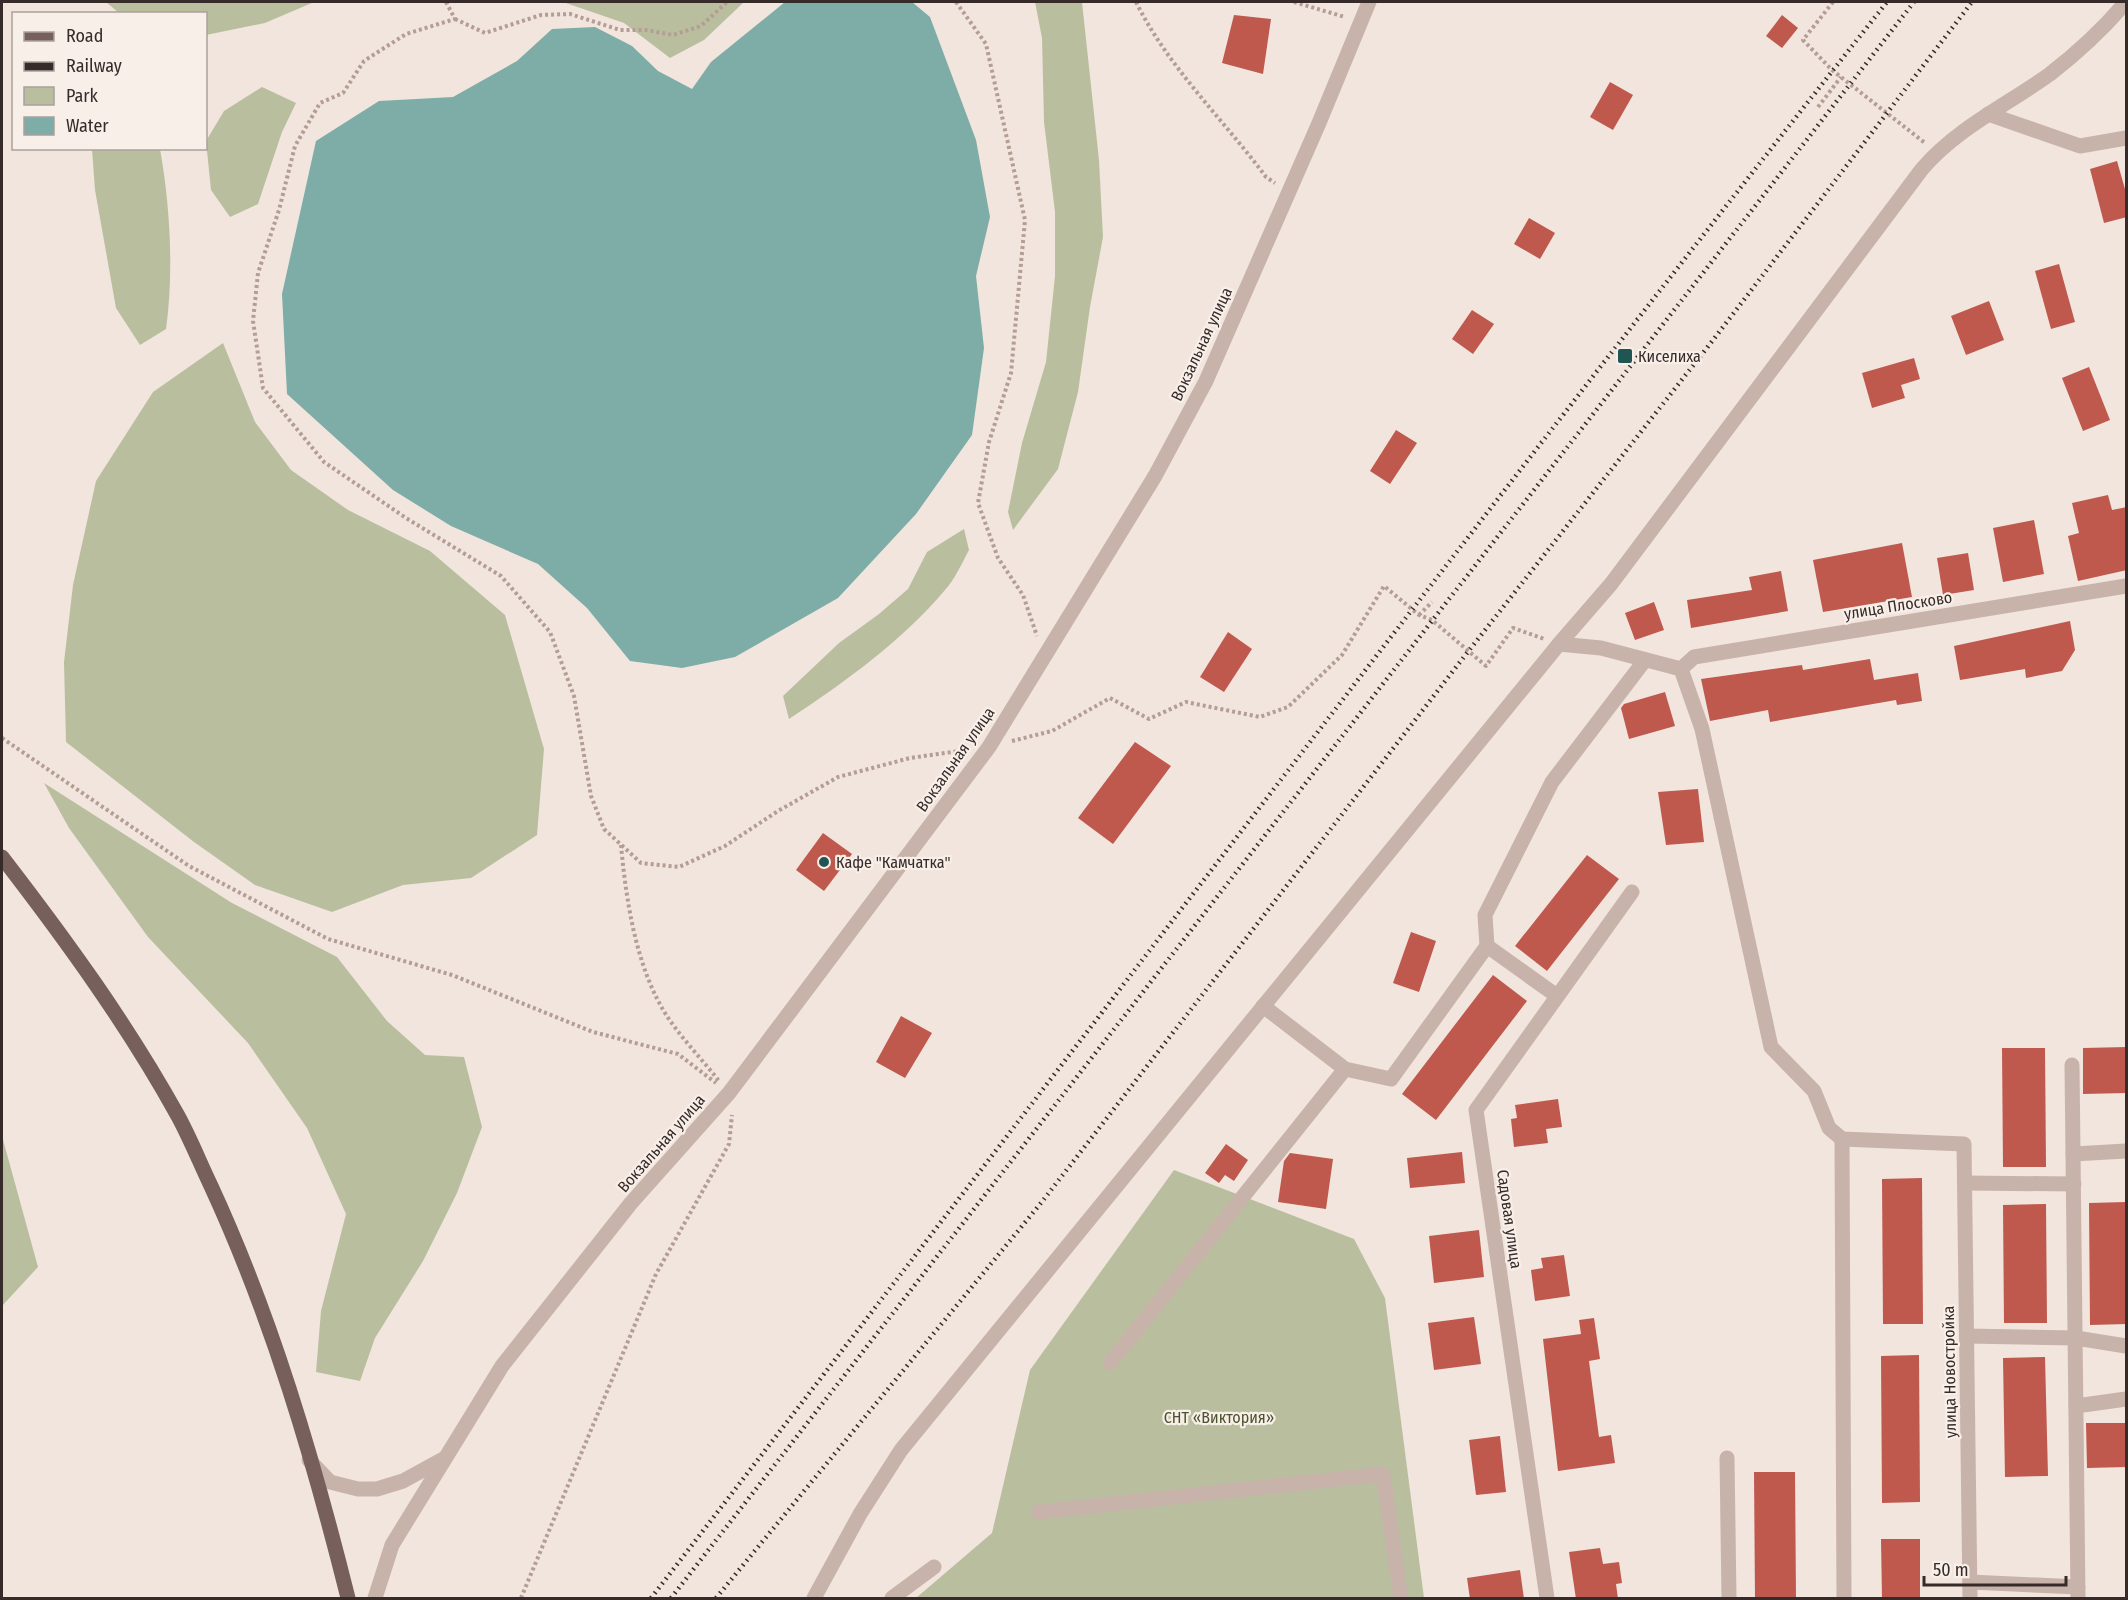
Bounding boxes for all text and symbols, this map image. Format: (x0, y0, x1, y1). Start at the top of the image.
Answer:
legend (12, 12, 207, 150)
text: Road (66, 25, 103, 47)
text: Railway (66, 55, 122, 77)
text: Park (66, 85, 99, 107)
text: Water (66, 115, 109, 137)
street label: Вокзальная улица (1167, 284, 1236, 404)
marker: Киселиха (1616, 347, 1634, 365)
place label: Киселиха (1638, 347, 1701, 366)
street label: улица Плосково (1843, 588, 1953, 623)
street label: Вокзальная улица (912, 703, 999, 815)
place label: Кафе "Камчатка" (836, 853, 951, 872)
marker: Кафе "Камчатка" (817, 855, 831, 869)
street label: Вокзальная улица (614, 1090, 709, 1196)
street label: Садовая улица (1493, 1168, 1526, 1270)
street label: улица Новостройка (1939, 1306, 1960, 1438)
park label: СНТ «Виктория» (1164, 1408, 1274, 1427)
scale bar (1924, 1549, 2066, 1587)
text: 50 m (1933, 1559, 1969, 1581)

